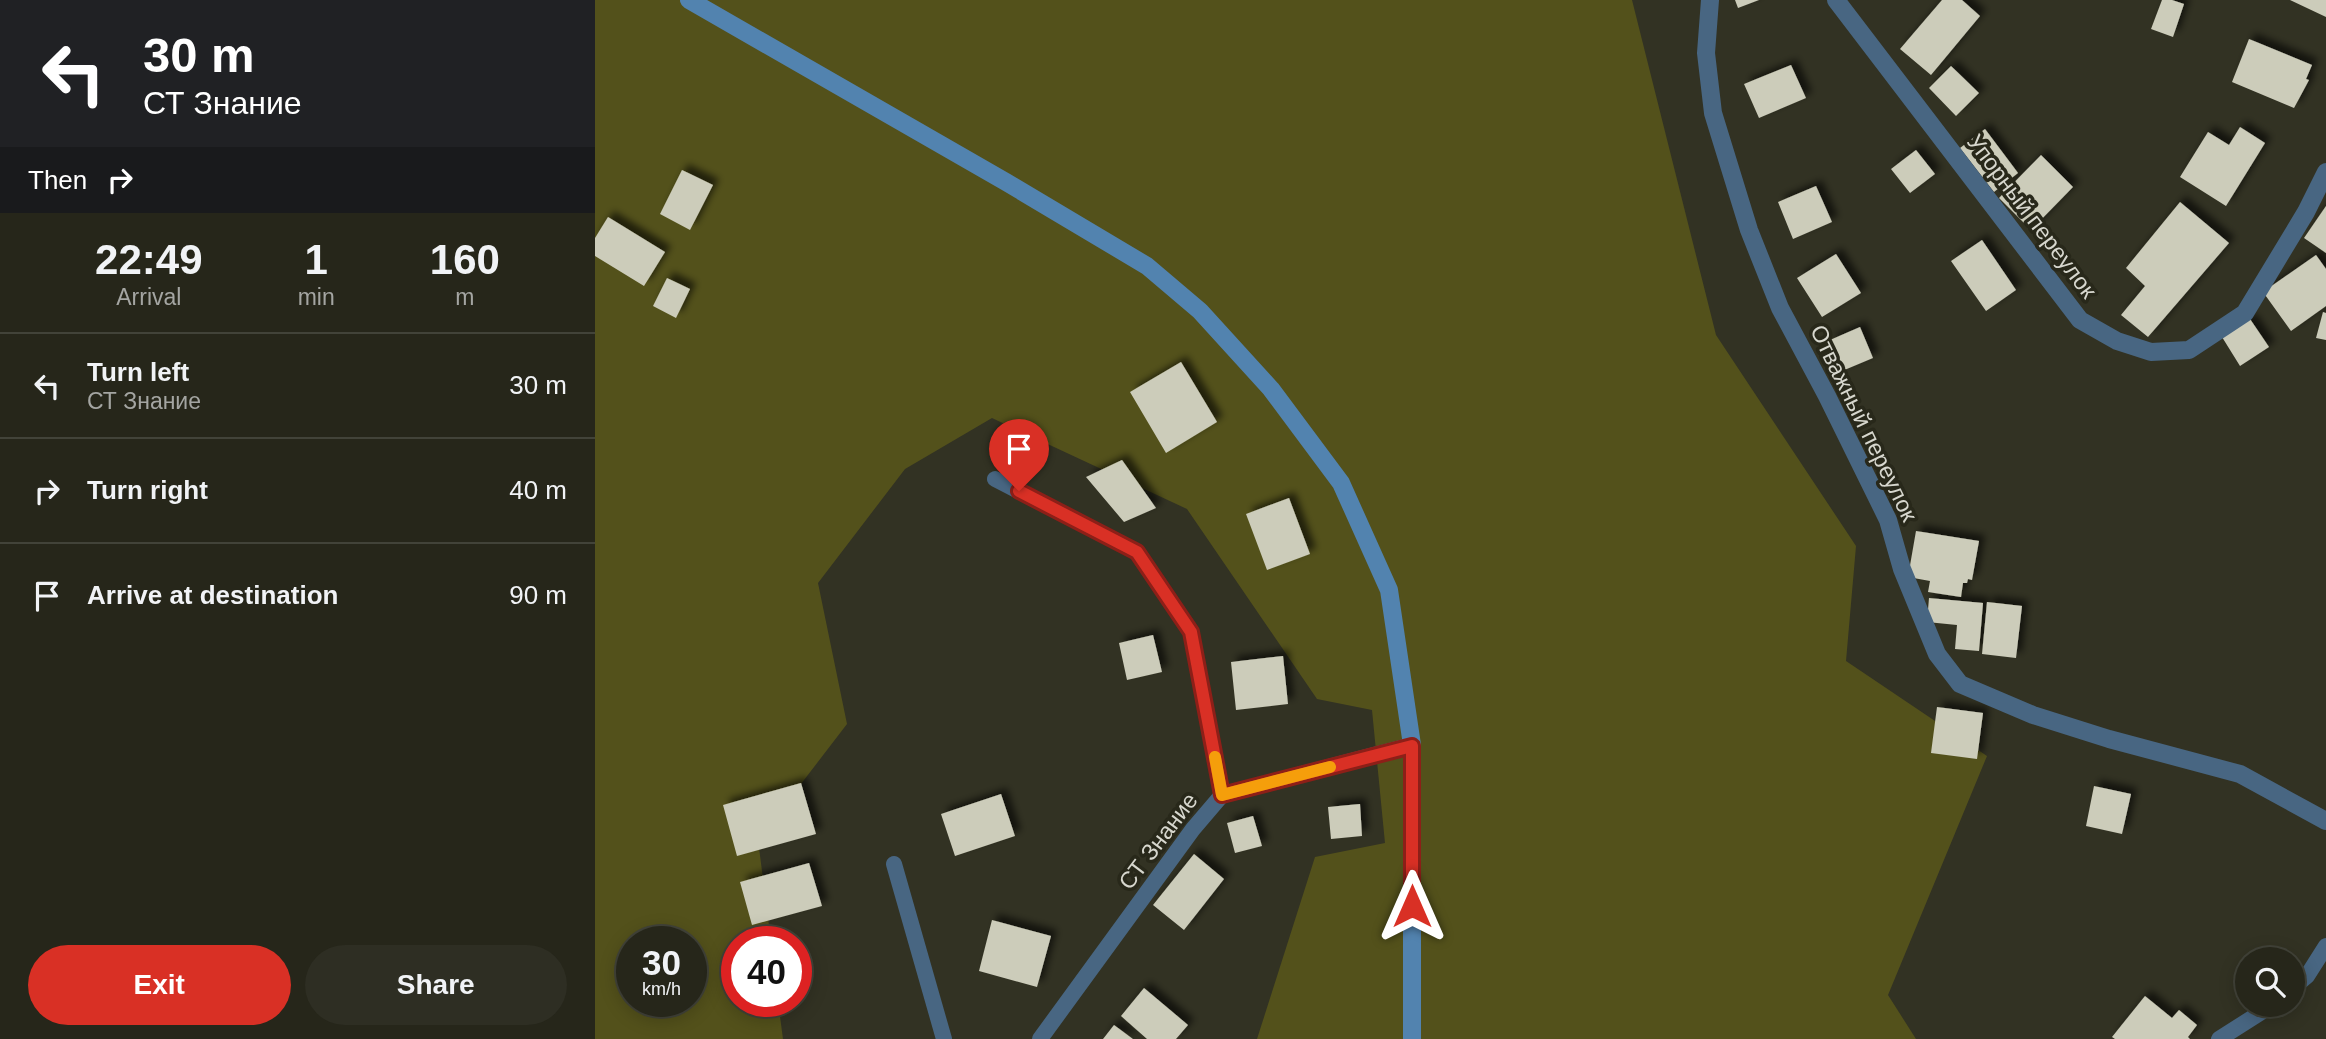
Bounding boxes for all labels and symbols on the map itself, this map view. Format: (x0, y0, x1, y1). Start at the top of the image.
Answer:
street label: Упорный переулок (1962, 129, 2103, 304)
street label: Отважный переулок (1805, 321, 1923, 526)
pin (989, 419, 1049, 491)
street label: СТ Знание (1113, 788, 1203, 894)
position arrow (1375, 869, 1449, 943)
speed limit sign: 40 (721, 926, 812, 1017)

